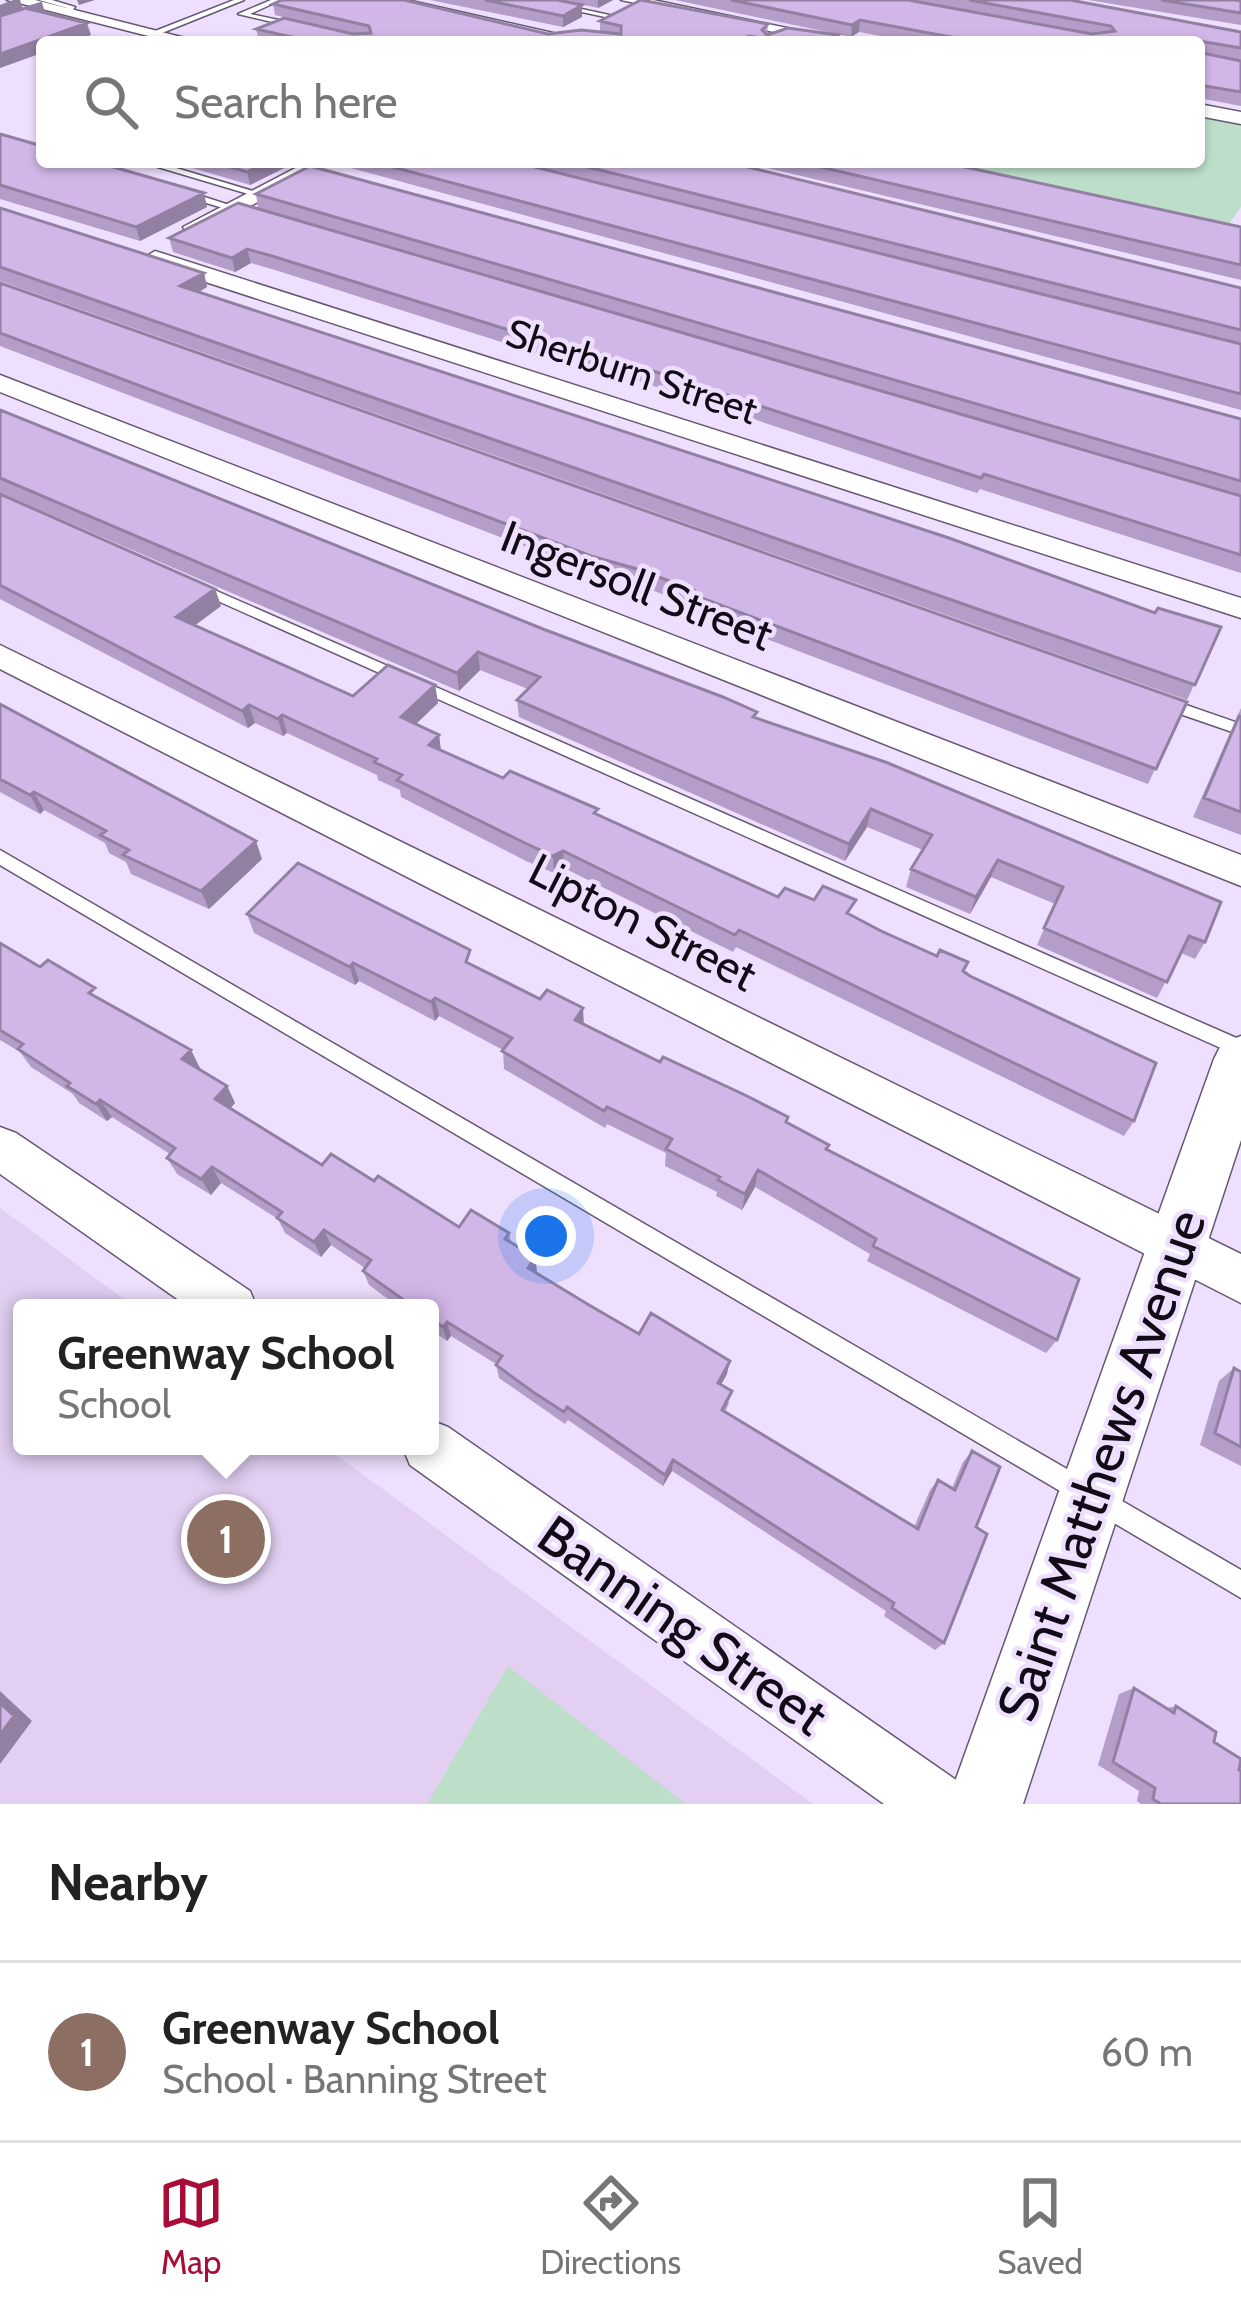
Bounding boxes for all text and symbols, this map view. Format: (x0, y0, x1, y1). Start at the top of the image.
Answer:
search box (36, 36, 1205, 168)
icon: search (78, 69, 144, 135)
text: Search here (174, 75, 398, 129)
street label: Sherburn Street (500, 308, 764, 434)
street label: Ingersoll Street (494, 508, 780, 662)
street label: Lipton Street (520, 842, 766, 1002)
street label: Saint Matthews Avenue (983, 1201, 1219, 1729)
your location (516, 1206, 576, 1266)
popup (13, 1299, 439, 1455)
text: Greenway School (57, 1326, 395, 1380)
text: School (57, 1380, 171, 1428)
pin: 1 (187, 1494, 265, 1584)
street label: Banning Street (526, 1501, 840, 1749)
text: Nearby (48, 1851, 208, 1913)
text: Greenway School (162, 2001, 500, 2055)
text: 1 (80, 2028, 94, 2076)
text: 60 m (1101, 2028, 1193, 2076)
text: School · Banning Street (162, 2055, 547, 2103)
tab: Map (158, 2170, 224, 2282)
tab: Directions (540, 2170, 681, 2282)
tab: Saved (997, 2170, 1083, 2282)

